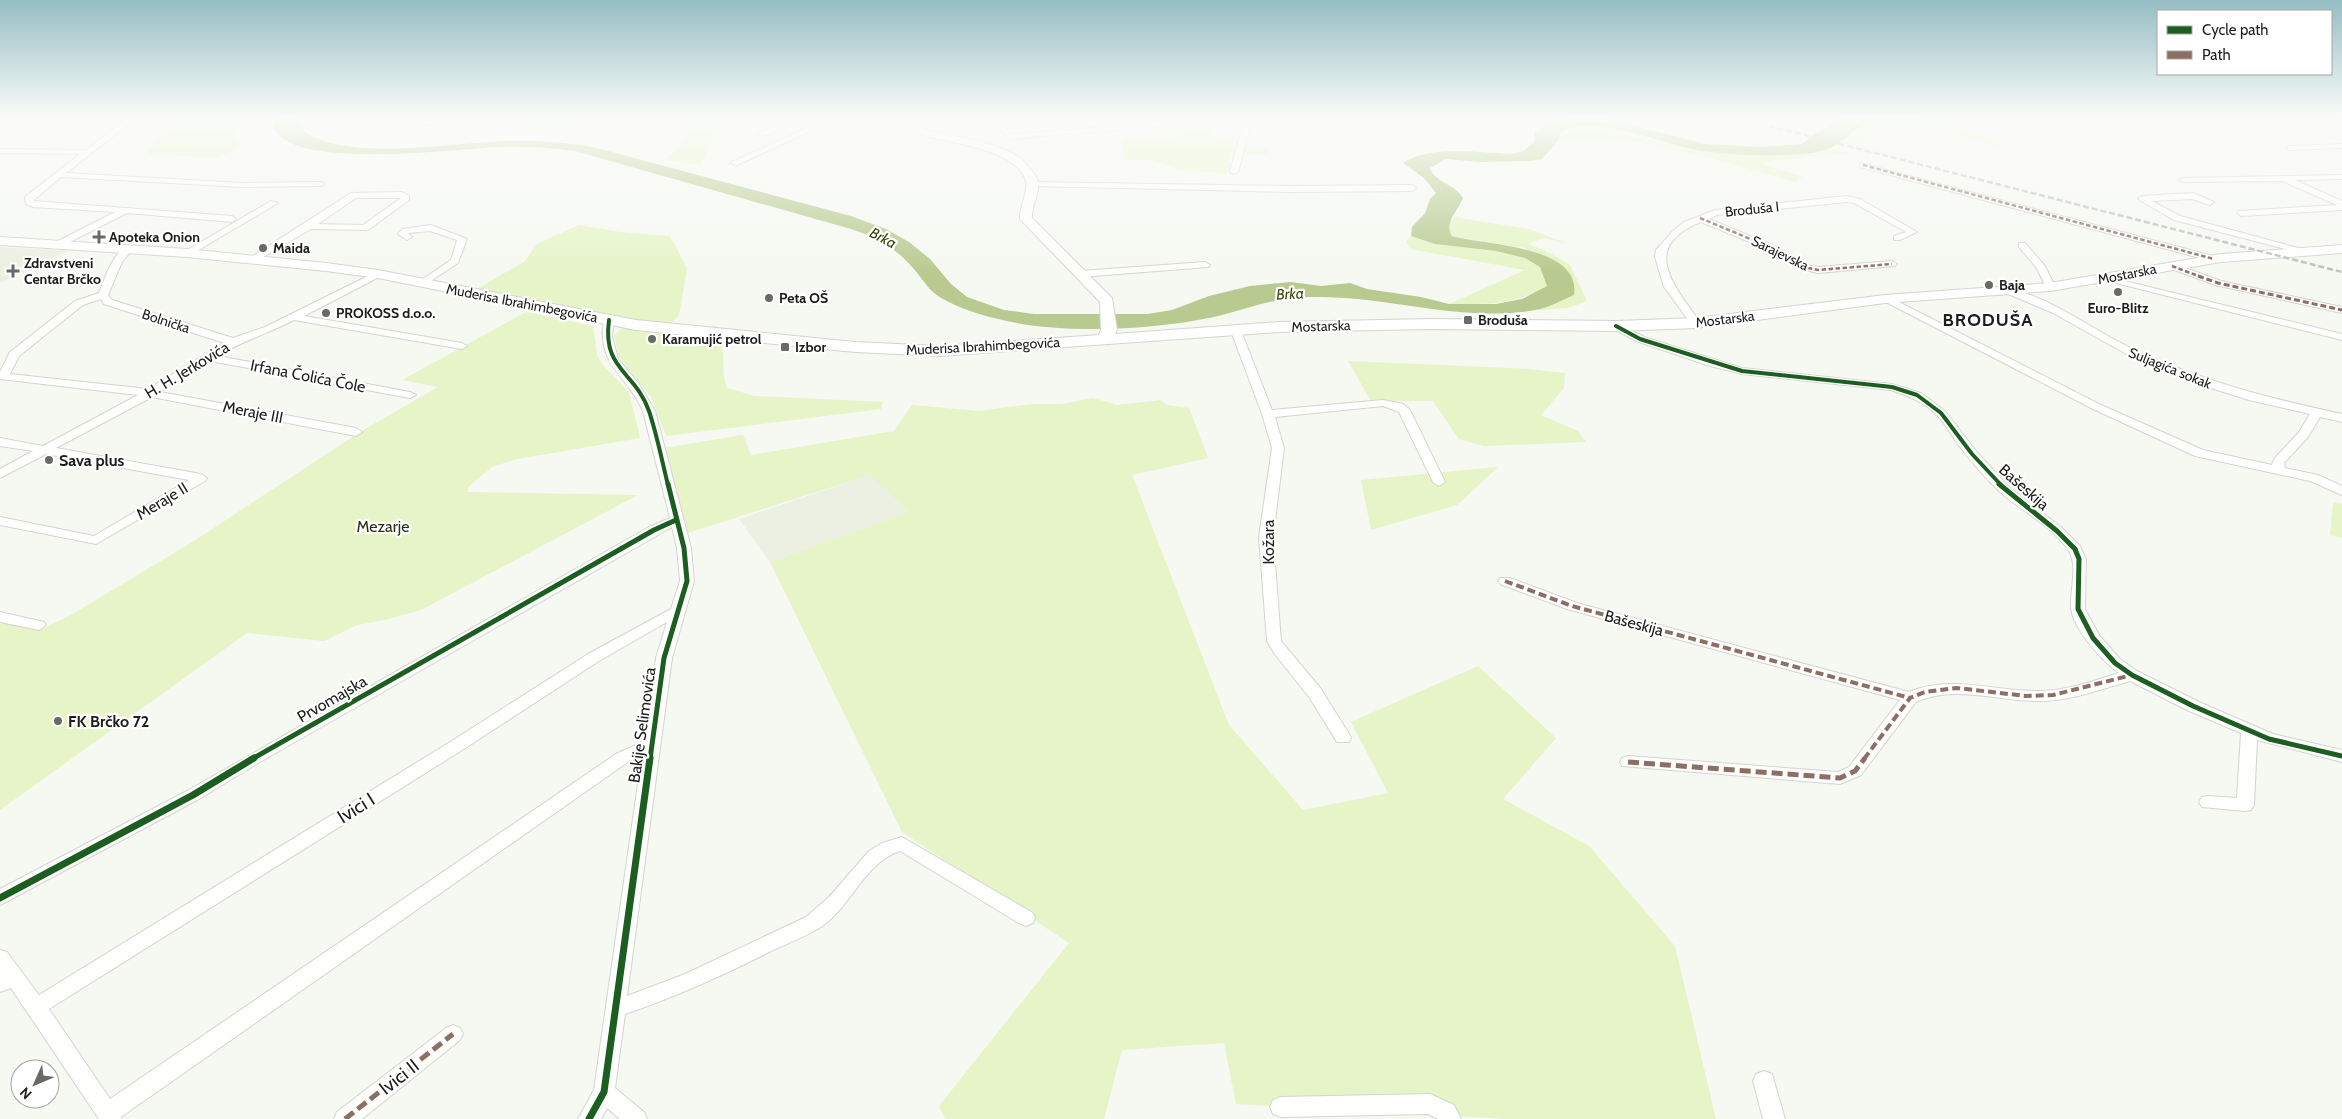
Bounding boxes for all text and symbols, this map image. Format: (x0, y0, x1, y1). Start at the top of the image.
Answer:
legend (2157, 10, 2332, 75)
text: Cycle path (2202, 21, 2268, 39)
text: Path (2202, 46, 2231, 64)
street label: Broduša I (1724, 197, 1780, 221)
water label: Brka (867, 224, 899, 252)
place label: Apoteka Onion (109, 228, 200, 246)
marker: Apoteka Onion (93, 231, 105, 243)
street label: Sarajevska (1748, 231, 1812, 275)
place label: Maida (273, 239, 310, 257)
marker: Maida (257, 242, 269, 254)
place label: Zdravstveni Centar Brčko (24, 254, 101, 288)
street label: Mostarska (2096, 259, 2158, 288)
marker: Zdravstveni Centar Brčko (6, 264, 20, 278)
place label: Baja (1999, 276, 2025, 294)
street label: Muderisa Ibrahimbegovića (445, 279, 600, 327)
marker: Baja (1983, 279, 1995, 291)
water label: Brka (1276, 284, 1304, 304)
marker: Euro-Blitz (2112, 286, 2124, 298)
place label: Peta OŠ (779, 289, 828, 307)
marker: Peta OŠ (763, 292, 775, 304)
place label: Euro-Blitz (2088, 299, 2149, 317)
place label: PROKOSS d.o.o. (336, 304, 435, 322)
street label: Bolnička (140, 305, 193, 337)
street label: Mostarska (1694, 306, 1756, 332)
marker: PROKOSS d.o.o. (320, 307, 332, 319)
district label: BRODUŠA (1943, 309, 2033, 331)
place label: Broduša (1478, 311, 1528, 329)
marker: Broduša (1462, 314, 1474, 326)
street label: Mostarska (1291, 316, 1351, 336)
place label: Karamujić petrol (662, 330, 762, 348)
marker: Karamujić petrol (646, 333, 658, 345)
street label: Muderisa Ibrahimbegovića (906, 333, 1061, 359)
street label: H. H. Jerkovića (141, 337, 233, 403)
place label: Izbor (795, 338, 826, 356)
marker: Izbor (779, 341, 791, 353)
street label: Suljagića sokak (2126, 343, 2215, 393)
street label: Irfana Čolića Čole (249, 356, 367, 396)
street label: Meraje III (221, 397, 285, 427)
place label: Sava plus (59, 451, 124, 470)
marker: Sava plus (43, 454, 55, 466)
street label: Bašeskija (1995, 460, 2053, 514)
street label: Meraje II (133, 478, 191, 524)
park label: Mezarje (357, 517, 409, 536)
street label: Kožara (1259, 519, 1278, 565)
street label: Bašeskija (1602, 606, 1666, 640)
street label: Bakije Selimovića (624, 666, 660, 784)
street label: Prvomajska (294, 671, 370, 727)
place label: FK Brčko 72 (68, 712, 149, 731)
marker: FK Brčko 72 (52, 715, 64, 727)
street label: Ivici I (333, 788, 379, 828)
street label: Ivici II (374, 1054, 424, 1100)
north arrow (10, 1059, 60, 1109)
text: N (16, 1083, 36, 1103)

